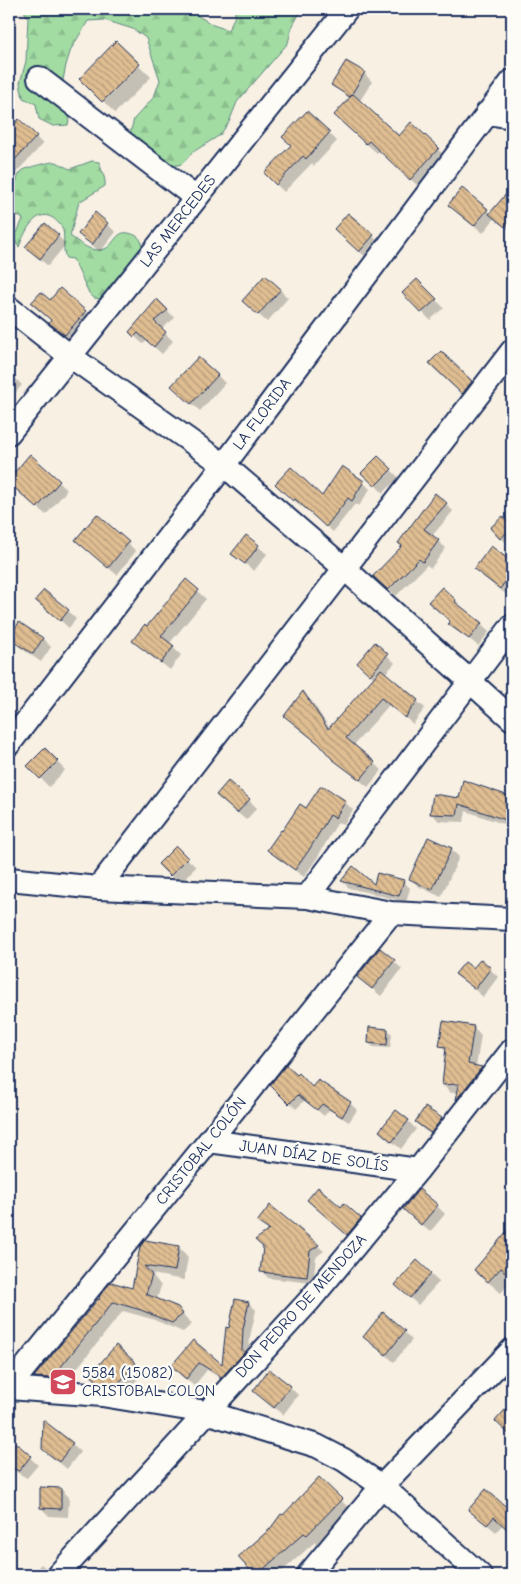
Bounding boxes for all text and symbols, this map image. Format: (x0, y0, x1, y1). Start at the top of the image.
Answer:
street label: LAS MERCEDES (136, 171, 220, 271)
street label: LA FLORIDA (229, 375, 295, 453)
street label: CRISTOBAL COLÓN (151, 1093, 250, 1208)
street label: JUAN DÍAZ DE SOLÍS (238, 1136, 390, 1175)
street label: DON PEDRO DE MENDOZA (232, 1230, 370, 1382)
place label: 5584 (15082) CRISTOBAL COLON (82, 1364, 215, 1400)
school or university icon: 5584 (15082) CRISTOBAL COLON (48, 1367, 78, 1397)

